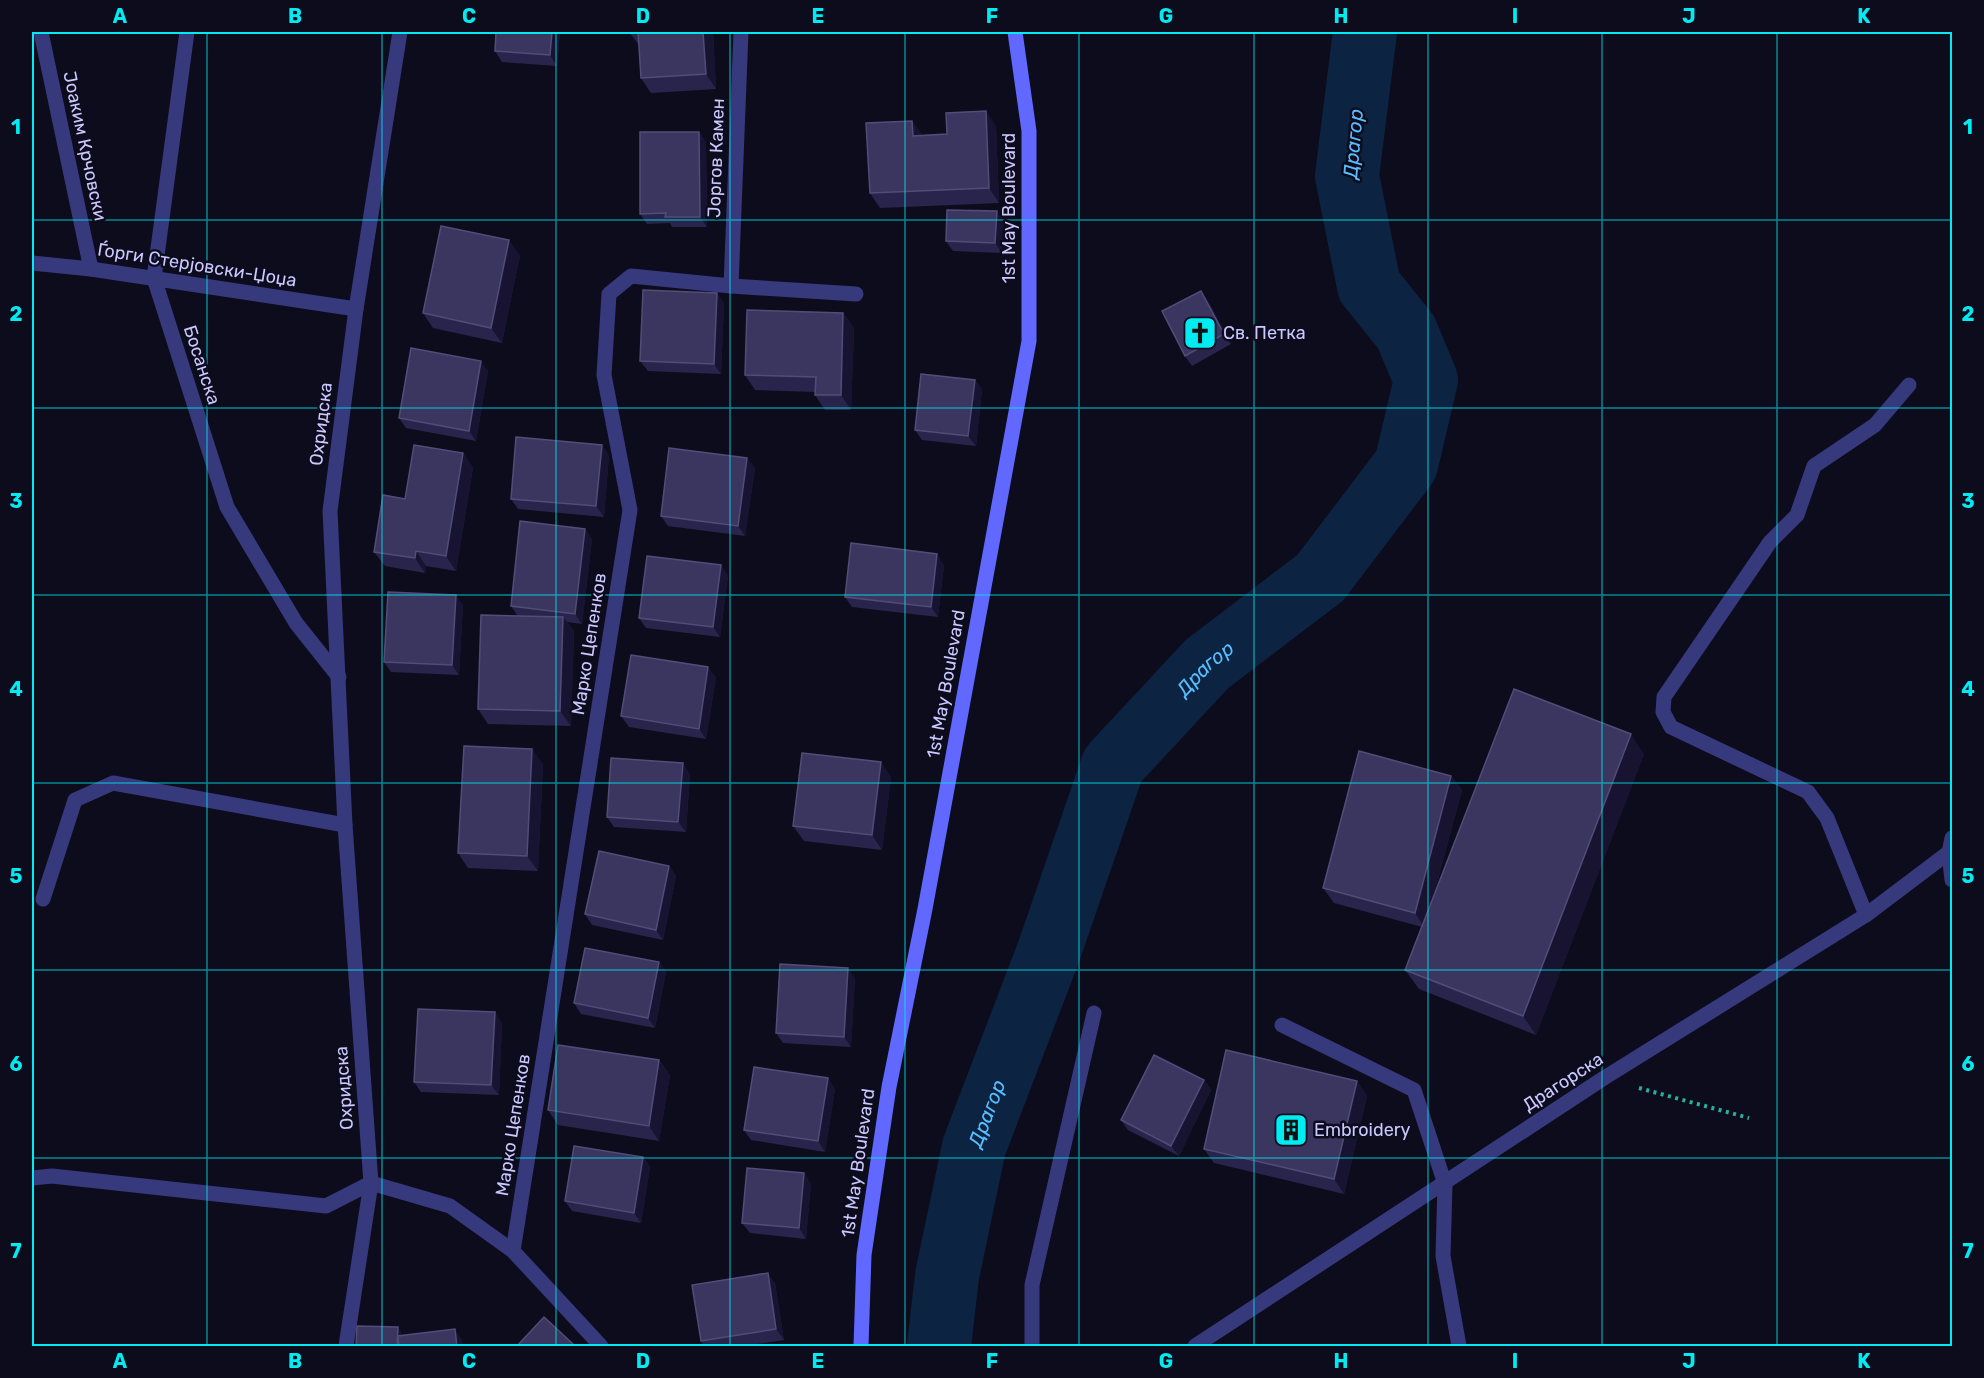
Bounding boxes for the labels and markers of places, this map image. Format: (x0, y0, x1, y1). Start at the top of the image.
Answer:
church icon: Св. Петка (1182, 315, 1218, 351)
place label: Св. Петка (1223, 322, 1306, 344)
building icon: Embroidery (1273, 1112, 1309, 1148)
place label: Embroidery (1314, 1119, 1411, 1141)

